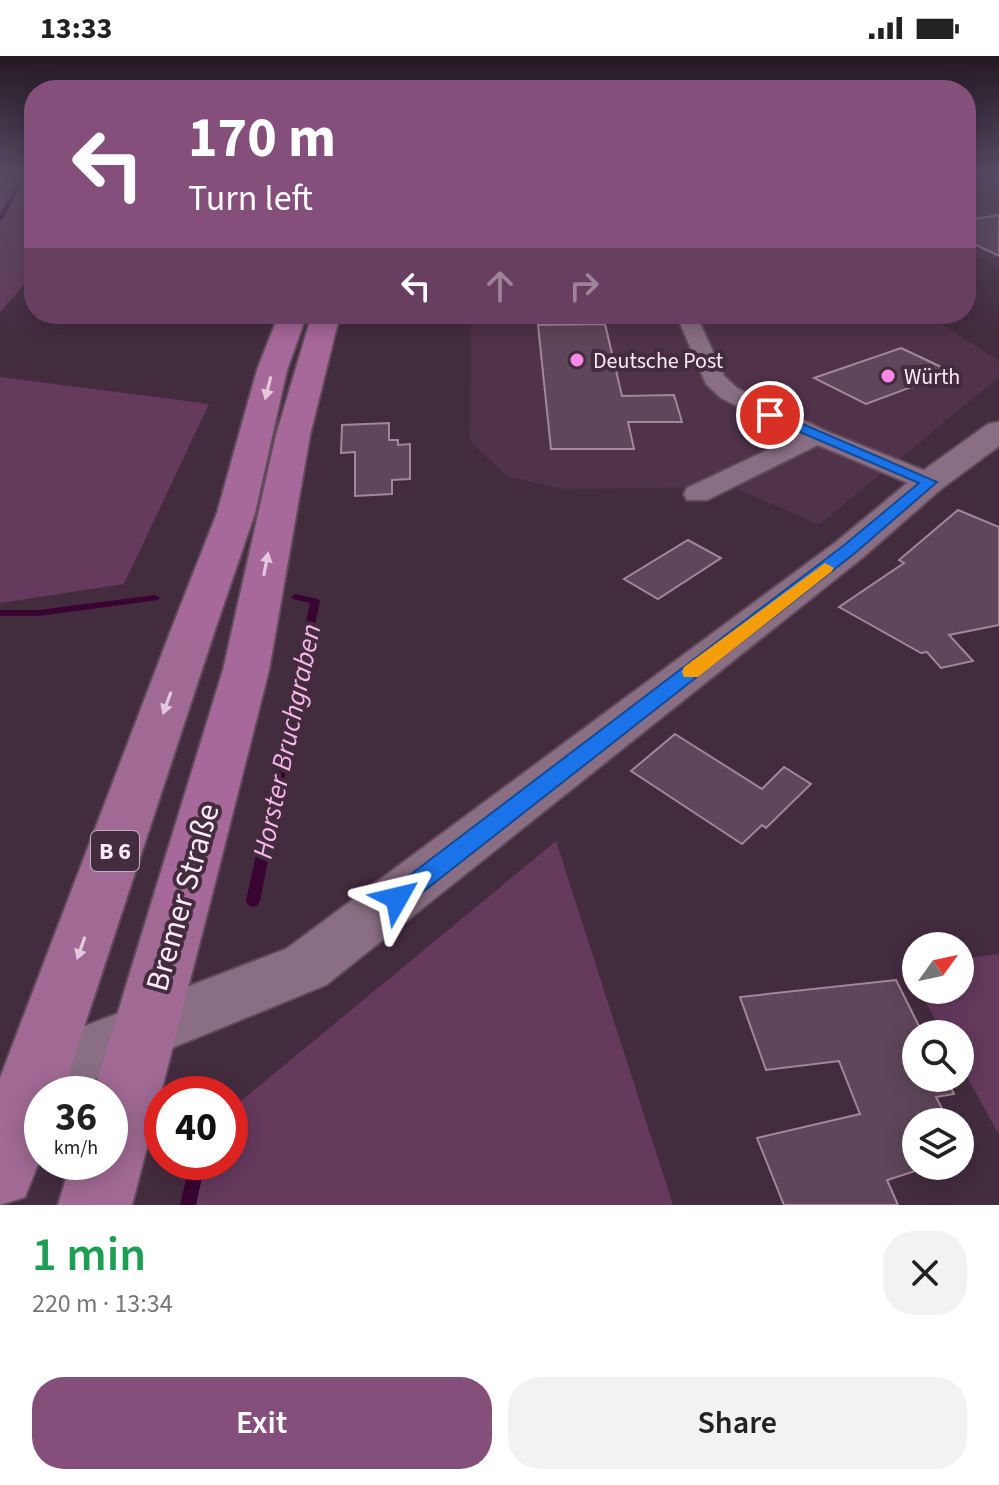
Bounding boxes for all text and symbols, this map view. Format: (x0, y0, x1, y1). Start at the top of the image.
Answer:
text: 13:33 (40, 7, 112, 50)
text: 170 m (188, 99, 336, 178)
icon: left (56, 112, 160, 216)
text: Turn left (188, 173, 313, 224)
icon: left (394, 264, 438, 308)
icon: ahead (478, 264, 522, 308)
icon: right (562, 264, 606, 308)
place label: Deutsche Post (593, 345, 724, 377)
marker: Deutsche Post (568, 351, 586, 369)
place label: Würth (904, 361, 960, 393)
marker: Würth (879, 367, 897, 385)
one-way arrow (261, 375, 273, 400)
pin (736, 381, 804, 449)
icon: arrive (748, 393, 792, 437)
one-way arrow (260, 551, 273, 576)
water label: Horster Bruchgraben (243, 620, 331, 862)
one-way arrow (161, 691, 173, 715)
street label: Bremer Straße (134, 798, 232, 997)
road number: B 6 (91, 831, 139, 871)
position arrow (355, 856, 439, 940)
north arrow (902, 932, 974, 1004)
map controls (902, 932, 974, 1180)
one-way arrow (75, 937, 87, 961)
button: search (902, 1020, 974, 1092)
speed limit sign: 40 (144, 1076, 248, 1180)
text: 36 (55, 1089, 97, 1146)
button: layers (902, 1108, 974, 1180)
text: km/h (54, 1134, 98, 1162)
text: 1 min (32, 1221, 146, 1289)
button: close (883, 1231, 967, 1315)
text: 220 m · 13:34 (32, 1285, 173, 1322)
button: Exit (32, 1377, 492, 1469)
button: Share (508, 1377, 967, 1469)

